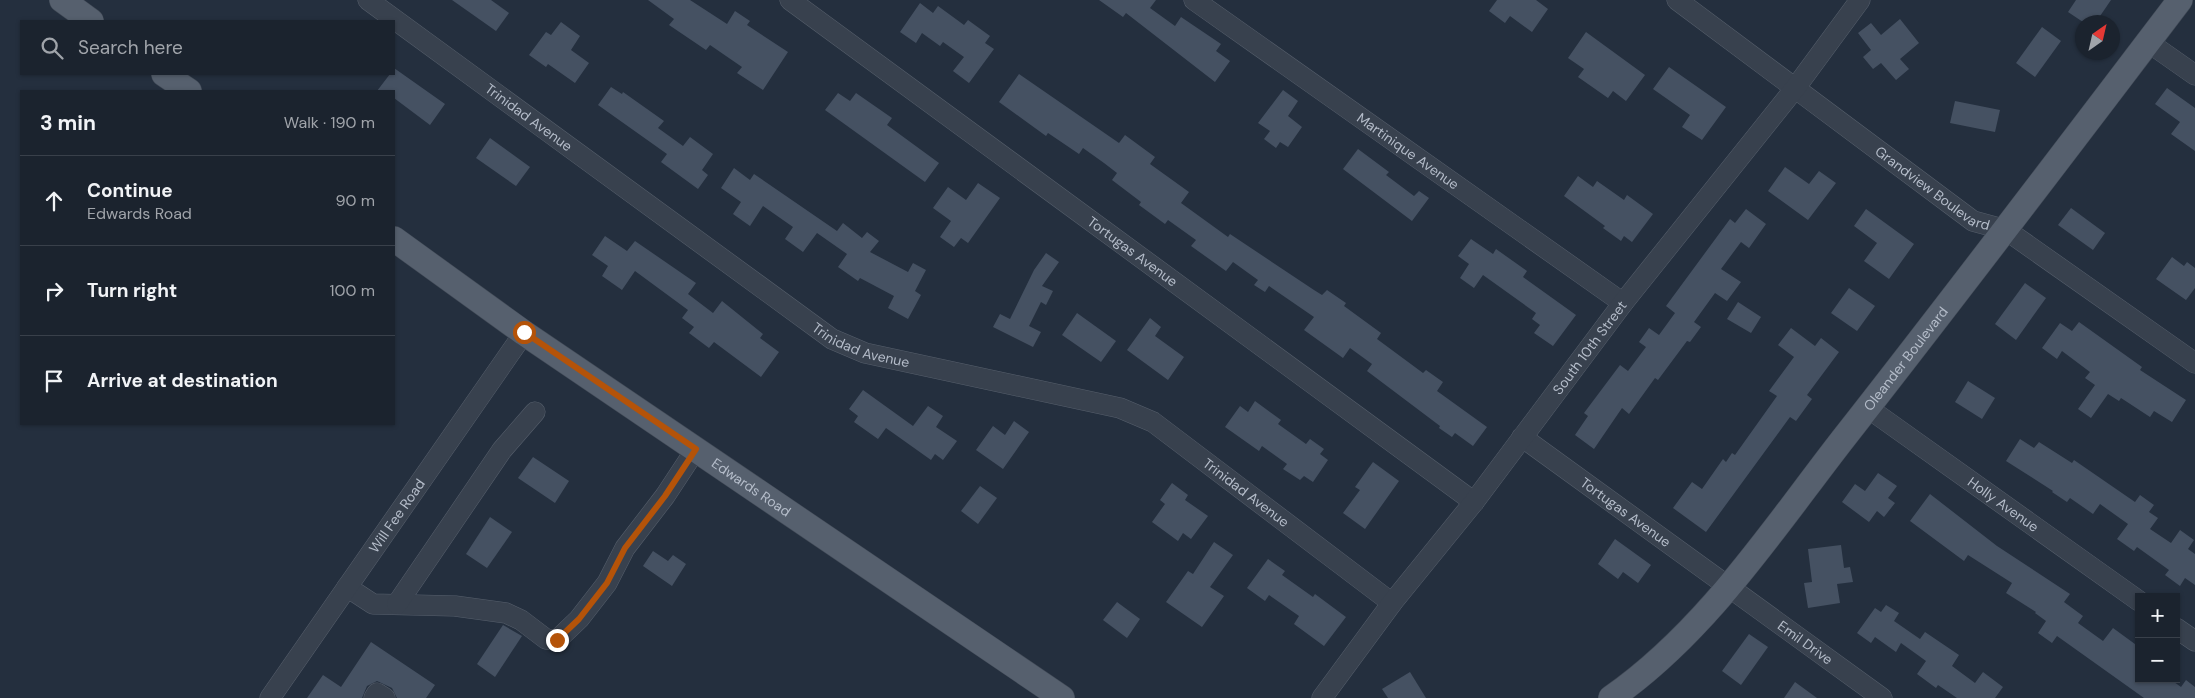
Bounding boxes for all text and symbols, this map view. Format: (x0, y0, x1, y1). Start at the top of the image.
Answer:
north arrow (2075, 15, 2120, 60)
search box (20, 20, 395, 75)
icon: search (38, 34, 66, 62)
text: Search here (78, 35, 183, 60)
street label: Trinidad Avenue (482, 80, 576, 155)
text: 3 min (40, 109, 96, 137)
street label: Martinique Avenue (1353, 109, 1463, 193)
text: Walk · 190 m (284, 112, 375, 133)
street label: Grandview Boulevard (1871, 142, 1992, 234)
text: Continue (87, 178, 173, 203)
icon: ahead (40, 187, 68, 215)
text: 90 m (335, 190, 375, 211)
text: Edwards Road (87, 203, 192, 224)
street label: Tortugas Avenue (1084, 212, 1181, 291)
icon: right (40, 277, 68, 305)
text: Turn right (87, 278, 177, 303)
text: 100 m (330, 280, 375, 301)
street label: South 10th Street (1549, 297, 1631, 398)
street label: Oleander Boulevard (1859, 303, 1952, 414)
street label: Trinidad Avenue (809, 318, 911, 371)
route start (513, 321, 536, 344)
icon: arrive (40, 367, 68, 395)
text: Arrive at destination (87, 368, 278, 393)
street label: Edwards Road (708, 454, 794, 520)
street label: Trinidad Avenue (1199, 454, 1293, 531)
street label: Tortugas Avenue (1577, 473, 1674, 551)
street label: Holly Avenue (1964, 473, 2042, 536)
street label: Will Fee Road (365, 475, 429, 556)
map controls (2135, 593, 2180, 683)
button: + (2135, 593, 2180, 638)
street label: Emil Drive (1774, 616, 1837, 668)
route end (546, 629, 569, 652)
button: − (2135, 638, 2180, 683)

